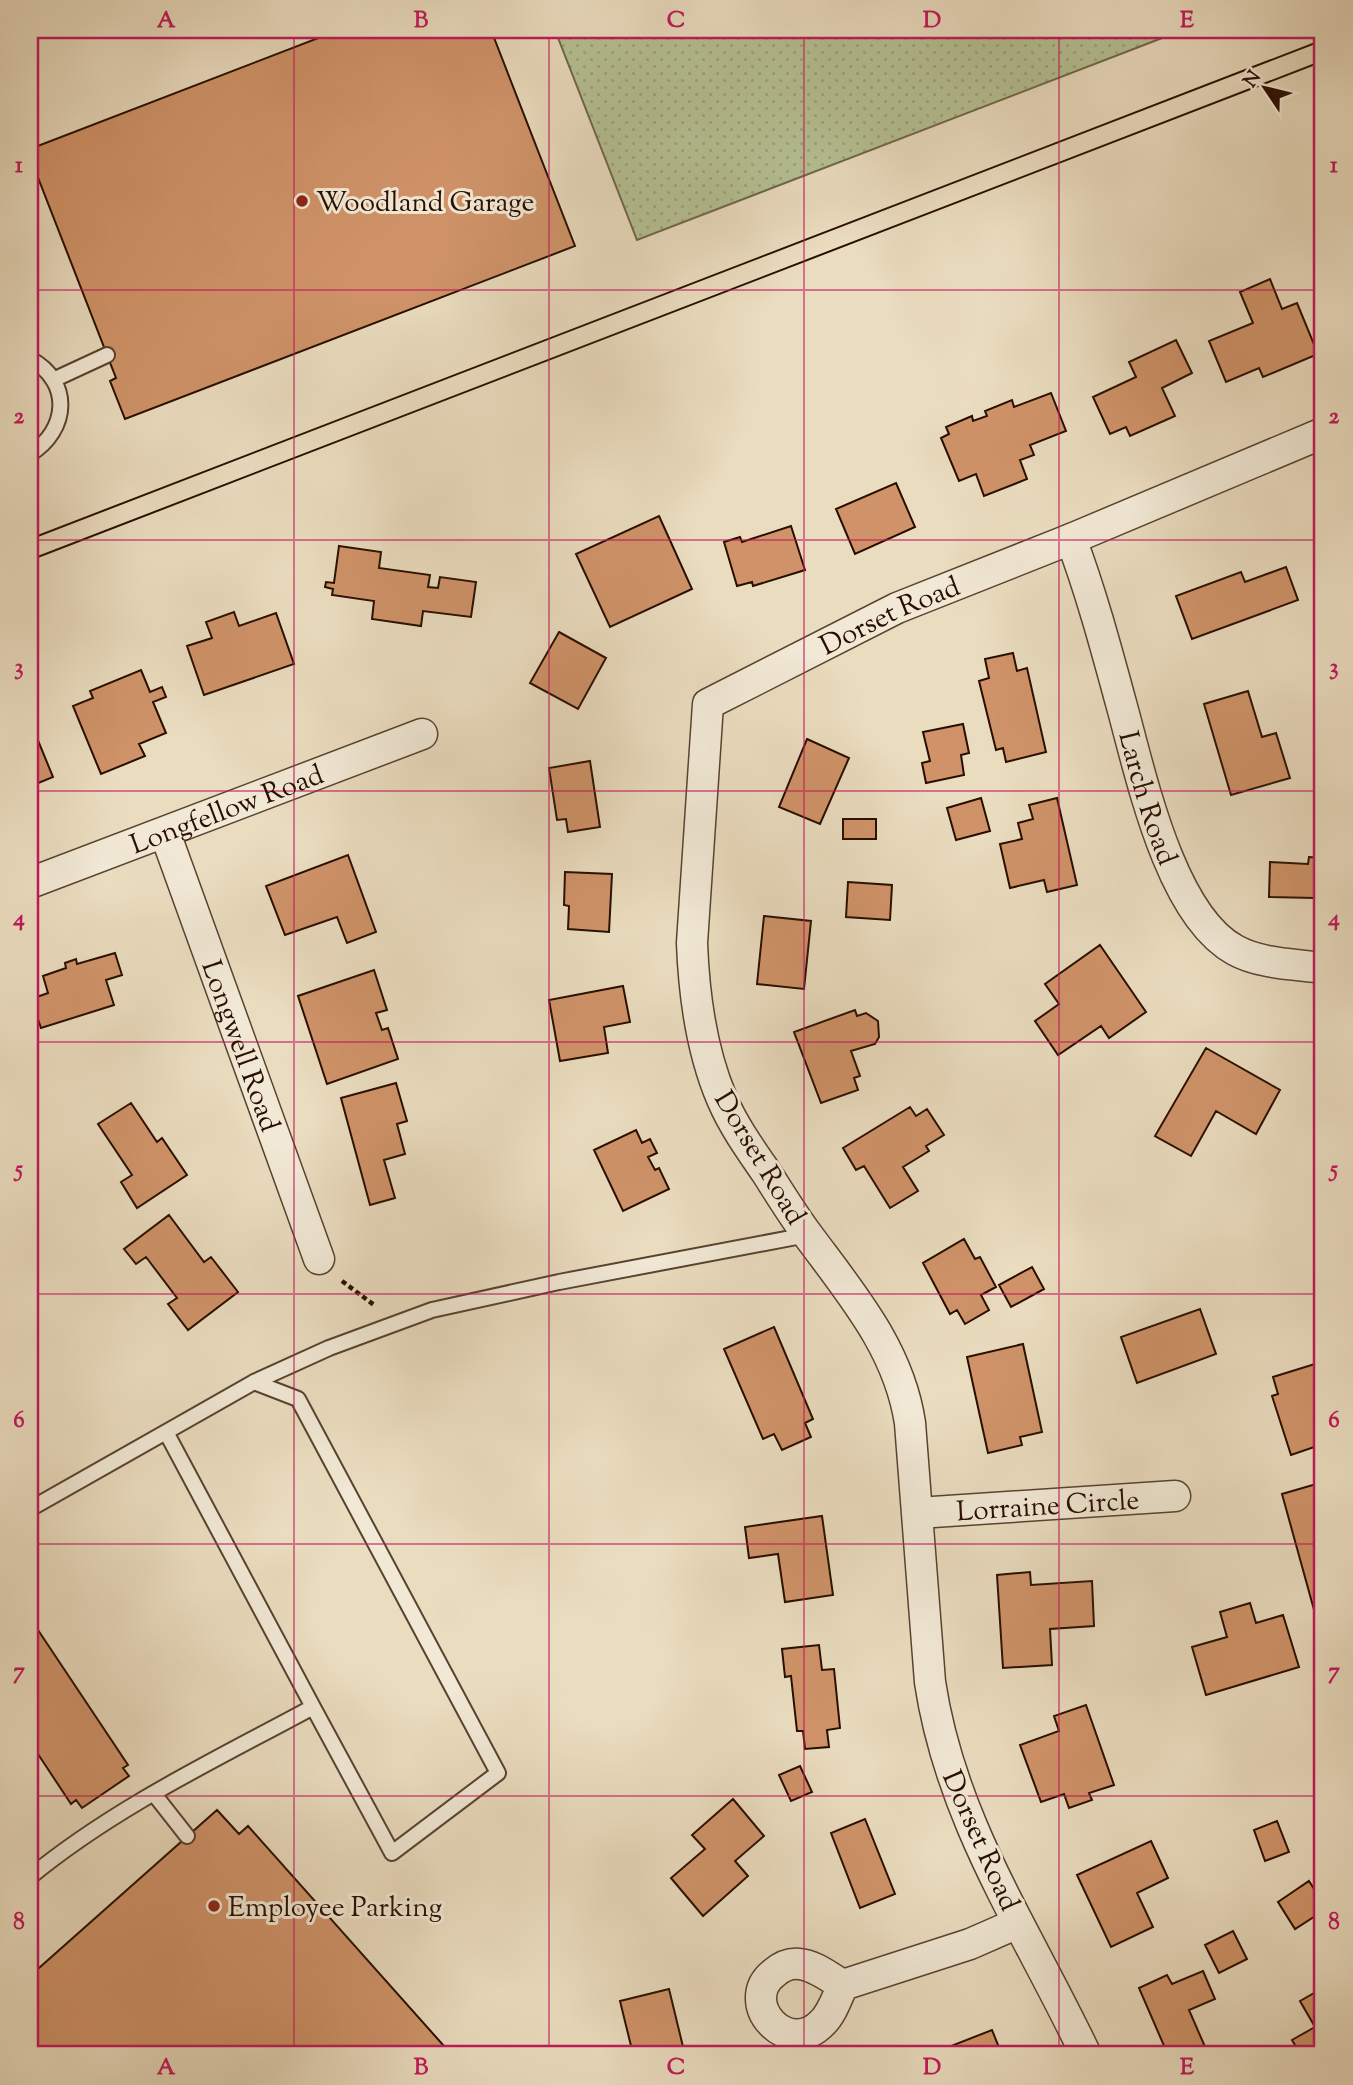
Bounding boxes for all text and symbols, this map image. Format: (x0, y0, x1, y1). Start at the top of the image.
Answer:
text: A (157, 5, 176, 38)
text: B (414, 5, 429, 38)
text: C (667, 5, 685, 38)
text: D (923, 5, 941, 38)
text: E (1180, 5, 1194, 38)
north arrow (1230, 52, 1300, 122)
text: N (1238, 66, 1269, 94)
text: 1 (15, 150, 23, 183)
text: 1 (1330, 150, 1338, 183)
place label: Woodland Garage (316, 184, 535, 224)
marker: Woodland Garage (294, 193, 310, 209)
text: 2 (14, 401, 25, 434)
text: 2 (1329, 401, 1340, 434)
street label: Dorset Road (814, 568, 967, 667)
text: 3 (14, 652, 24, 685)
text: 3 (1329, 652, 1339, 685)
street label: Larch Road (1106, 727, 1186, 872)
street label: Longfellow Road (125, 756, 330, 866)
text: 4 (12, 903, 25, 936)
text: 4 (1327, 903, 1340, 936)
street label: Longwell Road (190, 955, 288, 1138)
street label: Dorset Road (703, 1084, 814, 1233)
text: 5 (13, 1154, 23, 1187)
text: 5 (1328, 1154, 1338, 1187)
text: 6 (13, 1405, 25, 1438)
text: 6 (1328, 1405, 1340, 1438)
street label: Lorraine Circle (955, 1481, 1141, 1533)
text: 7 (13, 1656, 25, 1689)
text: 7 (1328, 1656, 1340, 1689)
street label: Dorset Road (930, 1764, 1028, 1918)
place label: Employee Parking (228, 1889, 442, 1929)
marker: Employee Parking (206, 1898, 222, 1914)
text: 8 (13, 1907, 25, 1940)
text: 8 (1328, 1907, 1340, 1940)
text: A (157, 2052, 176, 2085)
text: B (414, 2052, 429, 2085)
text: C (667, 2052, 685, 2085)
text: D (923, 2052, 941, 2085)
text: E (1180, 2052, 1194, 2085)

